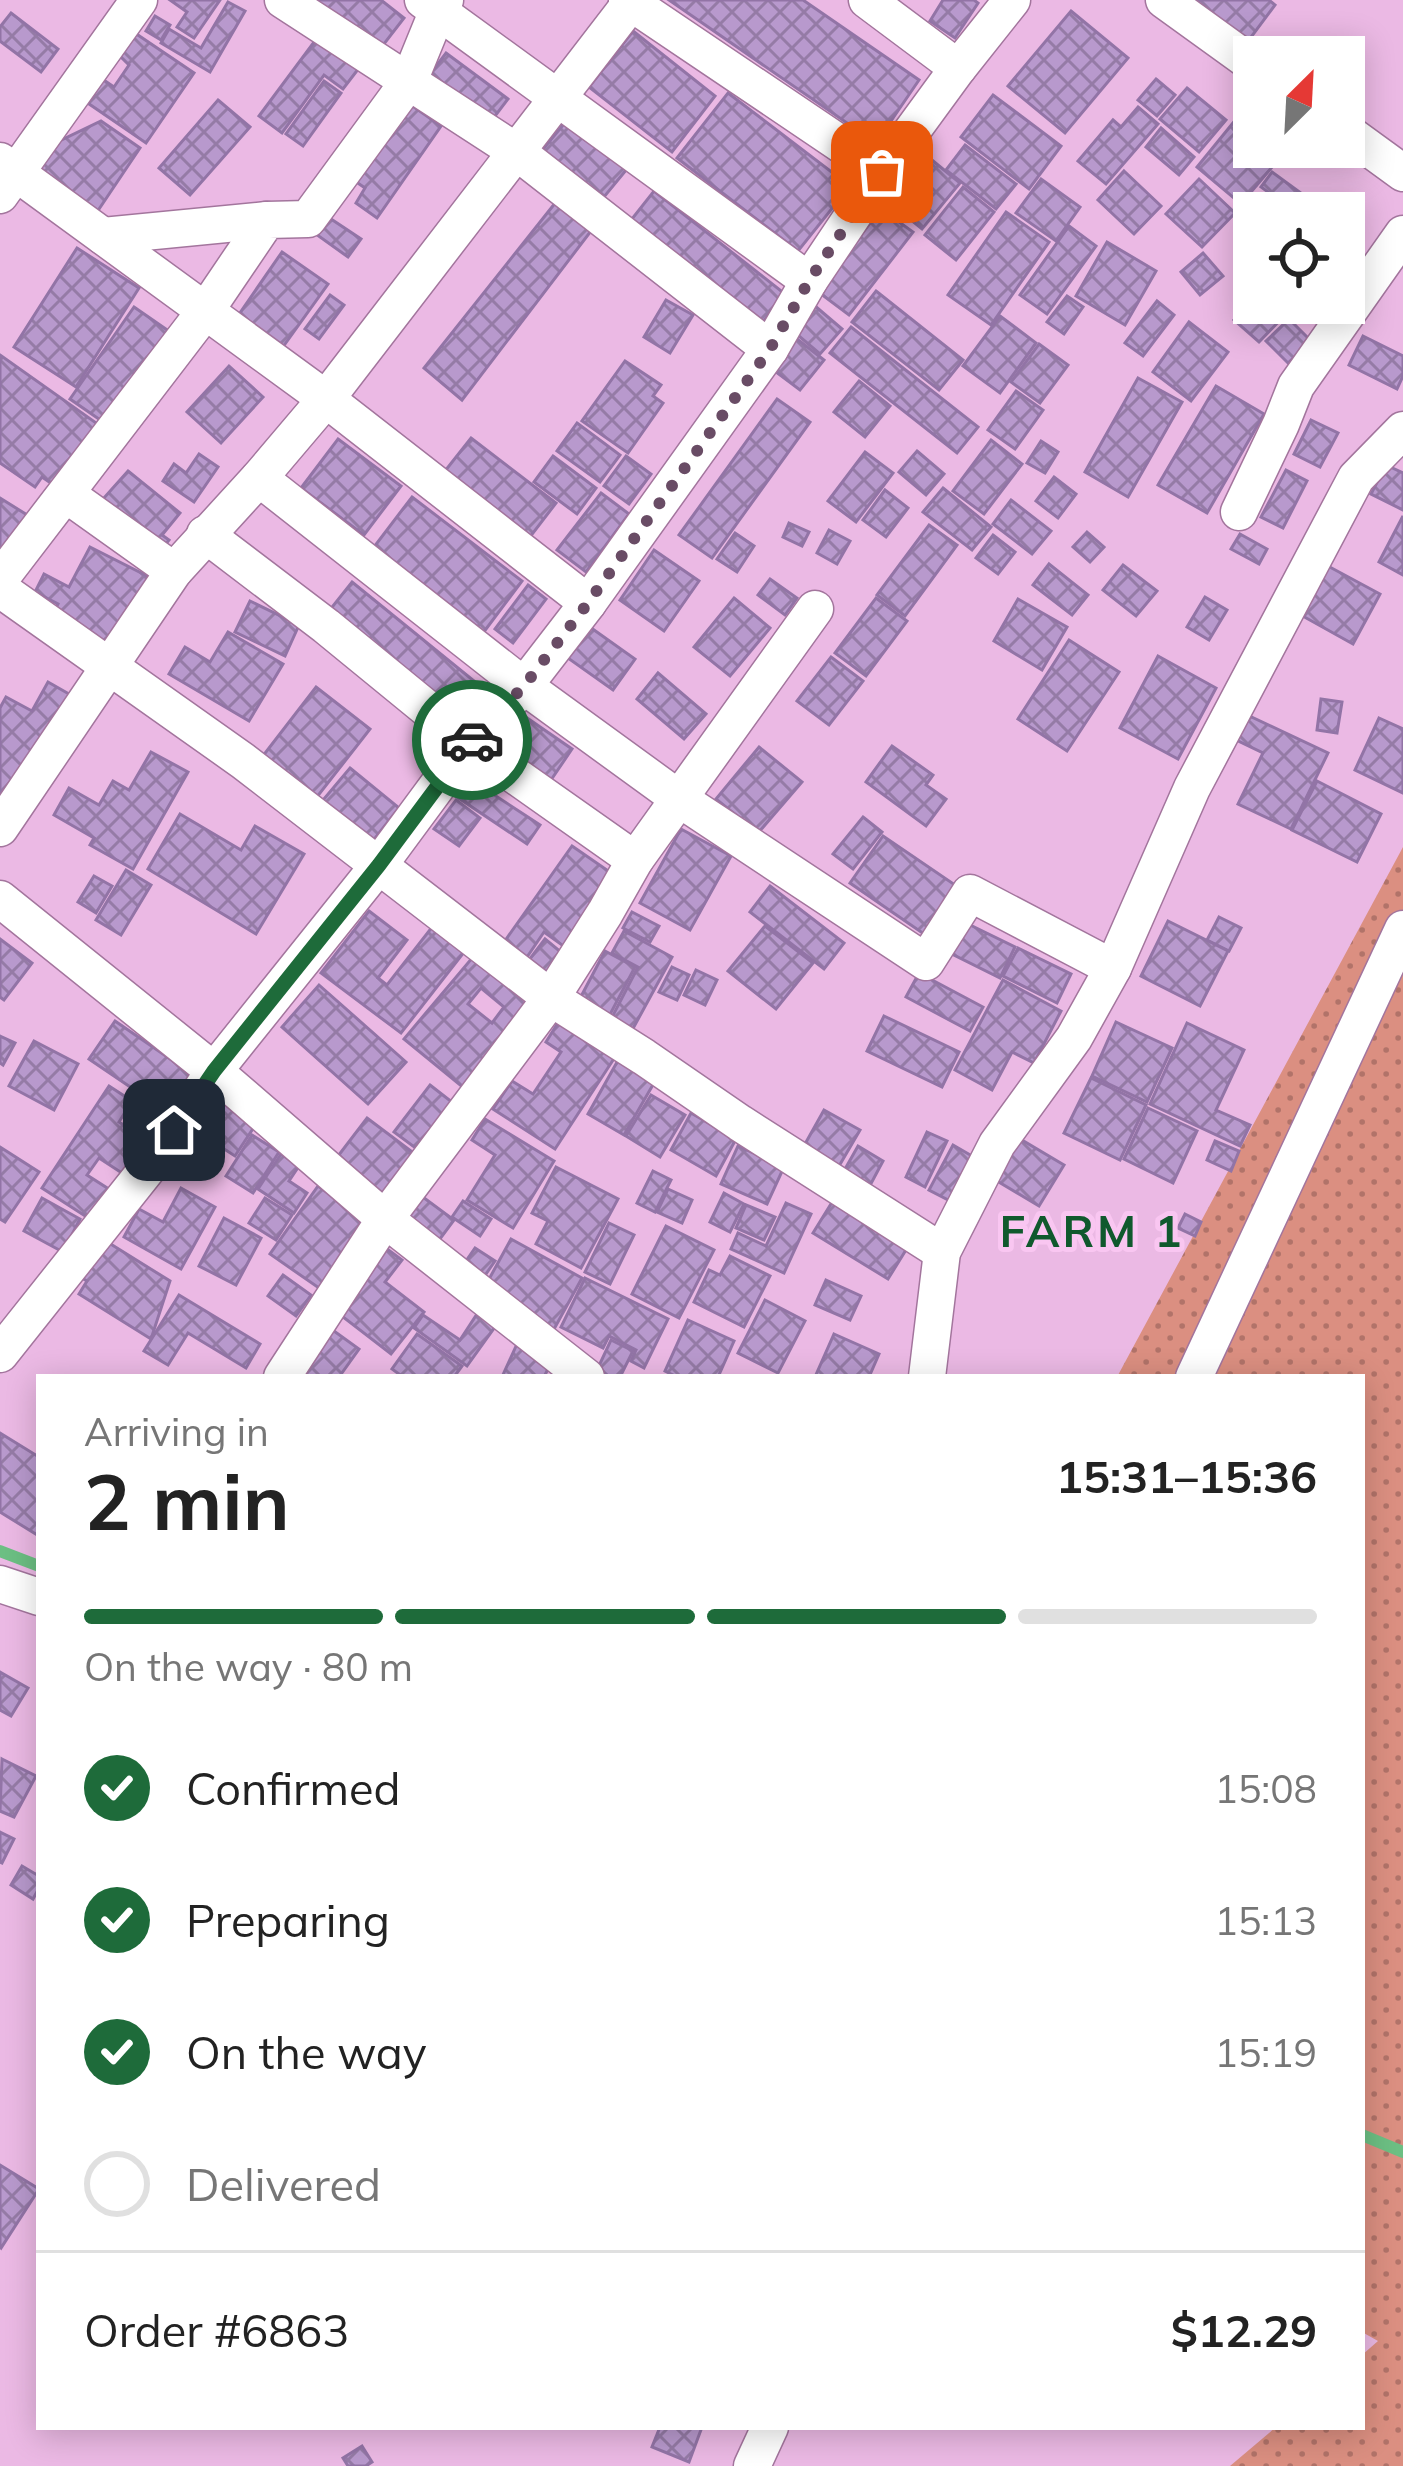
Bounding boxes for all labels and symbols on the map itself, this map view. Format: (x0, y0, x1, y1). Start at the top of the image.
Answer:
north arrow (1233, 36, 1365, 168)
pin (831, 121, 933, 223)
courier (412, 680, 532, 800)
pin (123, 1079, 225, 1181)
district label: FARM 1 (999, 1202, 1185, 1258)

